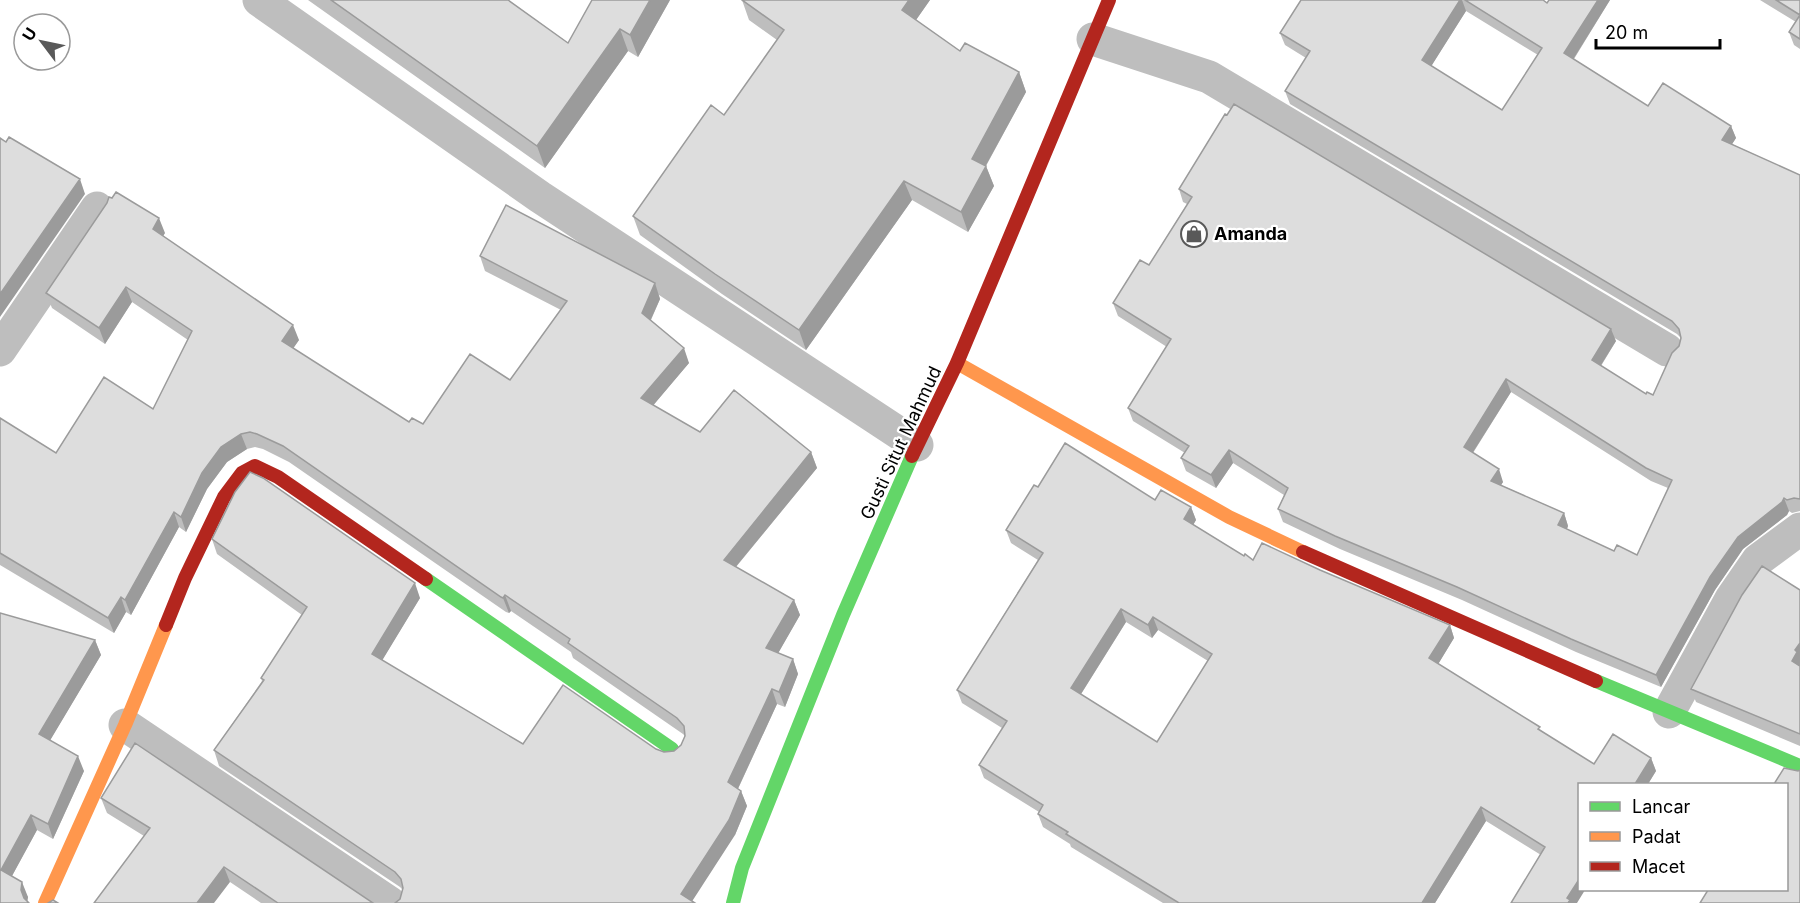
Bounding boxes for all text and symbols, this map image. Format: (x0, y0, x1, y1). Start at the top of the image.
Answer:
north arrow (12, 12, 72, 72)
scale bar (1596, 12, 1720, 50)
text: 20 m (1605, 22, 1648, 43)
text: U (18, 24, 41, 44)
shop icon: Amanda (1179, 219, 1209, 249)
place label: Amanda (1214, 223, 1287, 244)
street label: Gusti Situt Mahmud (856, 363, 945, 523)
legend (1578, 783, 1788, 891)
text: Lancar (1632, 796, 1690, 817)
text: Padat (1632, 826, 1681, 847)
text: Macet (1632, 856, 1685, 877)

